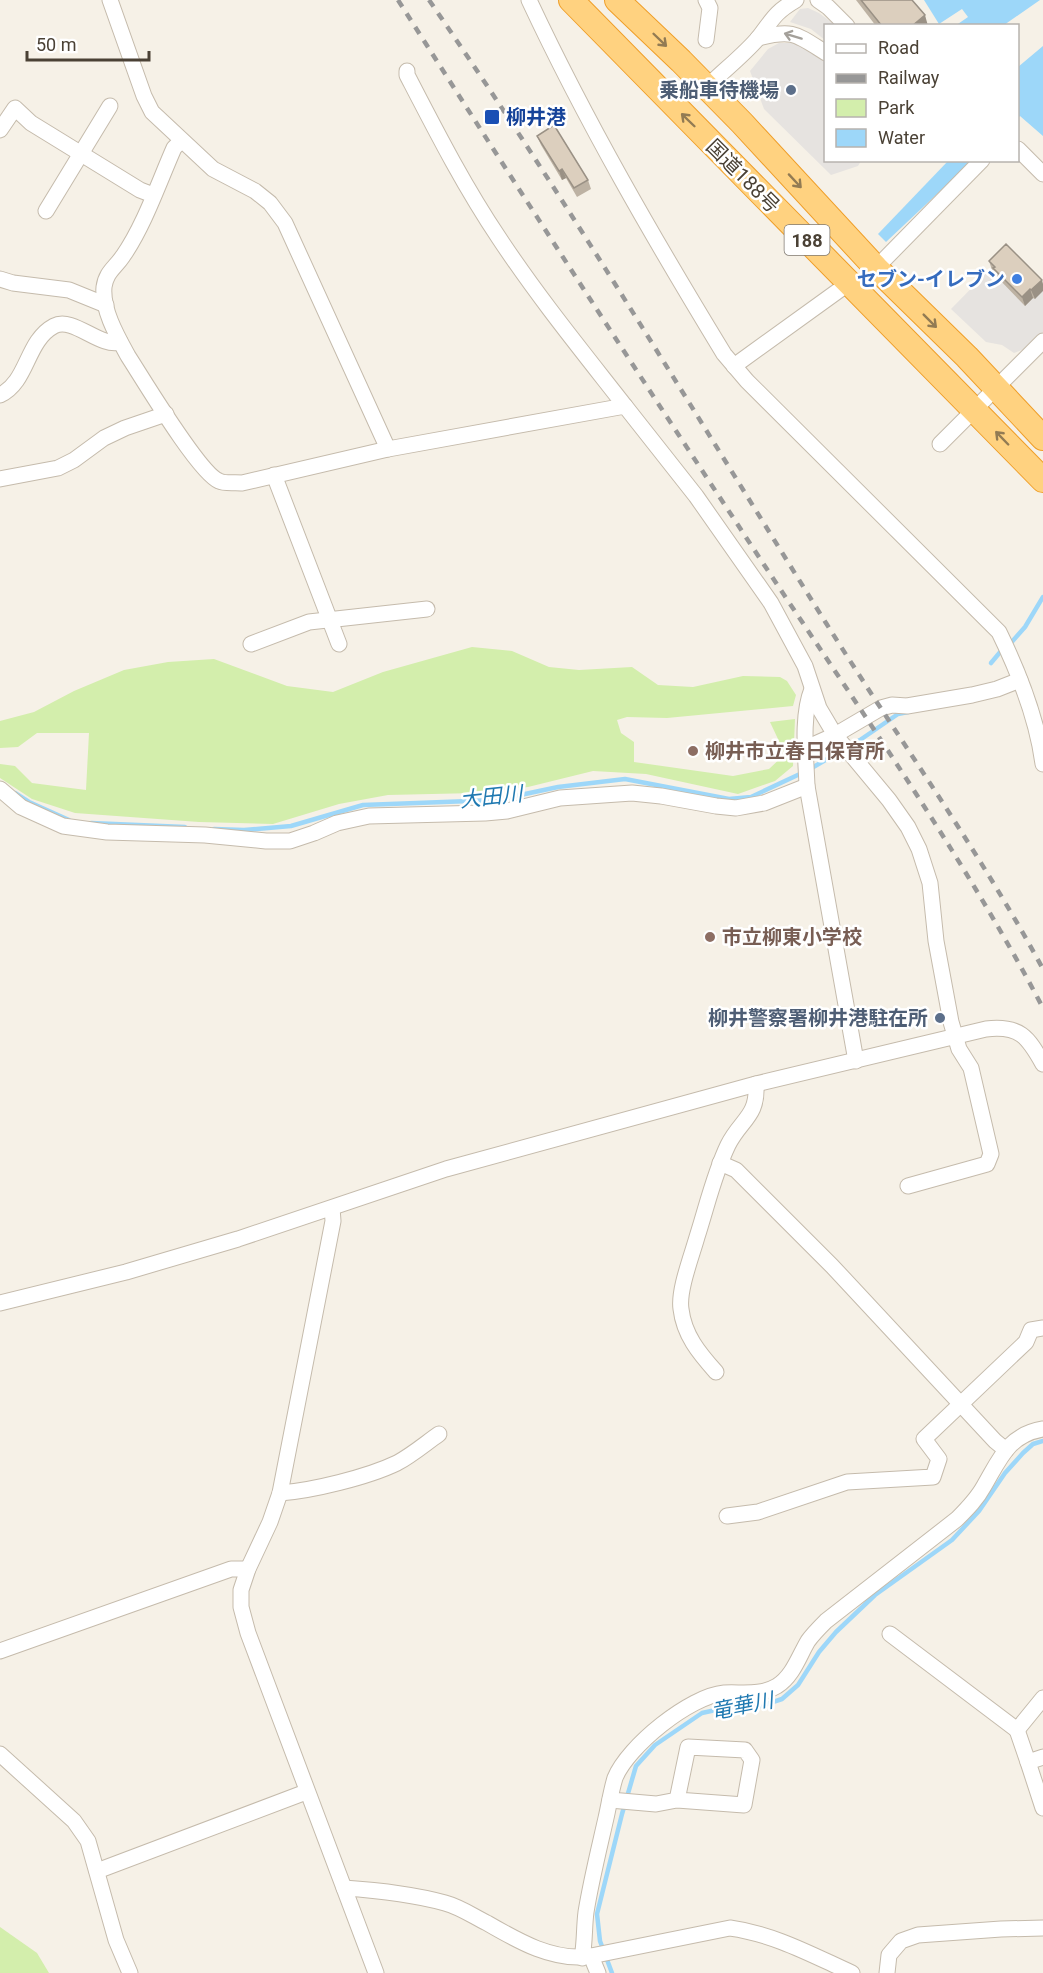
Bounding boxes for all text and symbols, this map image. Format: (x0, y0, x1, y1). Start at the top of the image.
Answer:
scale bar (27, 24, 148, 62)
legend (824, 24, 1019, 162)
one-way arrow (784, 30, 803, 41)
one-way arrow (652, 33, 667, 48)
text: 50 m (36, 34, 76, 55)
text: Road (878, 37, 919, 58)
text: Railway (878, 67, 940, 88)
place label: 乗船車待機場 (659, 78, 779, 102)
marker: 乗船車待機場 (784, 83, 798, 97)
text: Park (878, 97, 915, 118)
place label: 柳井港 (506, 105, 566, 129)
marker: 柳井港 (483, 108, 501, 126)
one-way arrow (680, 113, 695, 127)
text: Water (878, 127, 925, 148)
street label: 国道188号 (701, 134, 785, 218)
one-way arrow (788, 173, 802, 188)
road number: 188 (784, 225, 830, 255)
place label: セブン-イレブン (857, 267, 1005, 291)
marker: セブン-イレブン (1010, 272, 1024, 286)
one-way arrow (923, 314, 938, 328)
one-way arrow (995, 430, 1009, 445)
place label: 柳井市立春日保育所 (705, 739, 885, 763)
marker: 柳井市立春日保育所 (686, 744, 700, 758)
water label: 大田川 (458, 782, 526, 812)
place label: 市立柳東小学校 (722, 925, 862, 949)
marker: 市立柳東小学校 (703, 930, 717, 944)
place label: 柳井警察署柳井港駐在所 (708, 1006, 928, 1030)
marker: 柳井警察署柳井港駐在所 (933, 1011, 947, 1025)
water label: 竜華川 (709, 1688, 777, 1724)

